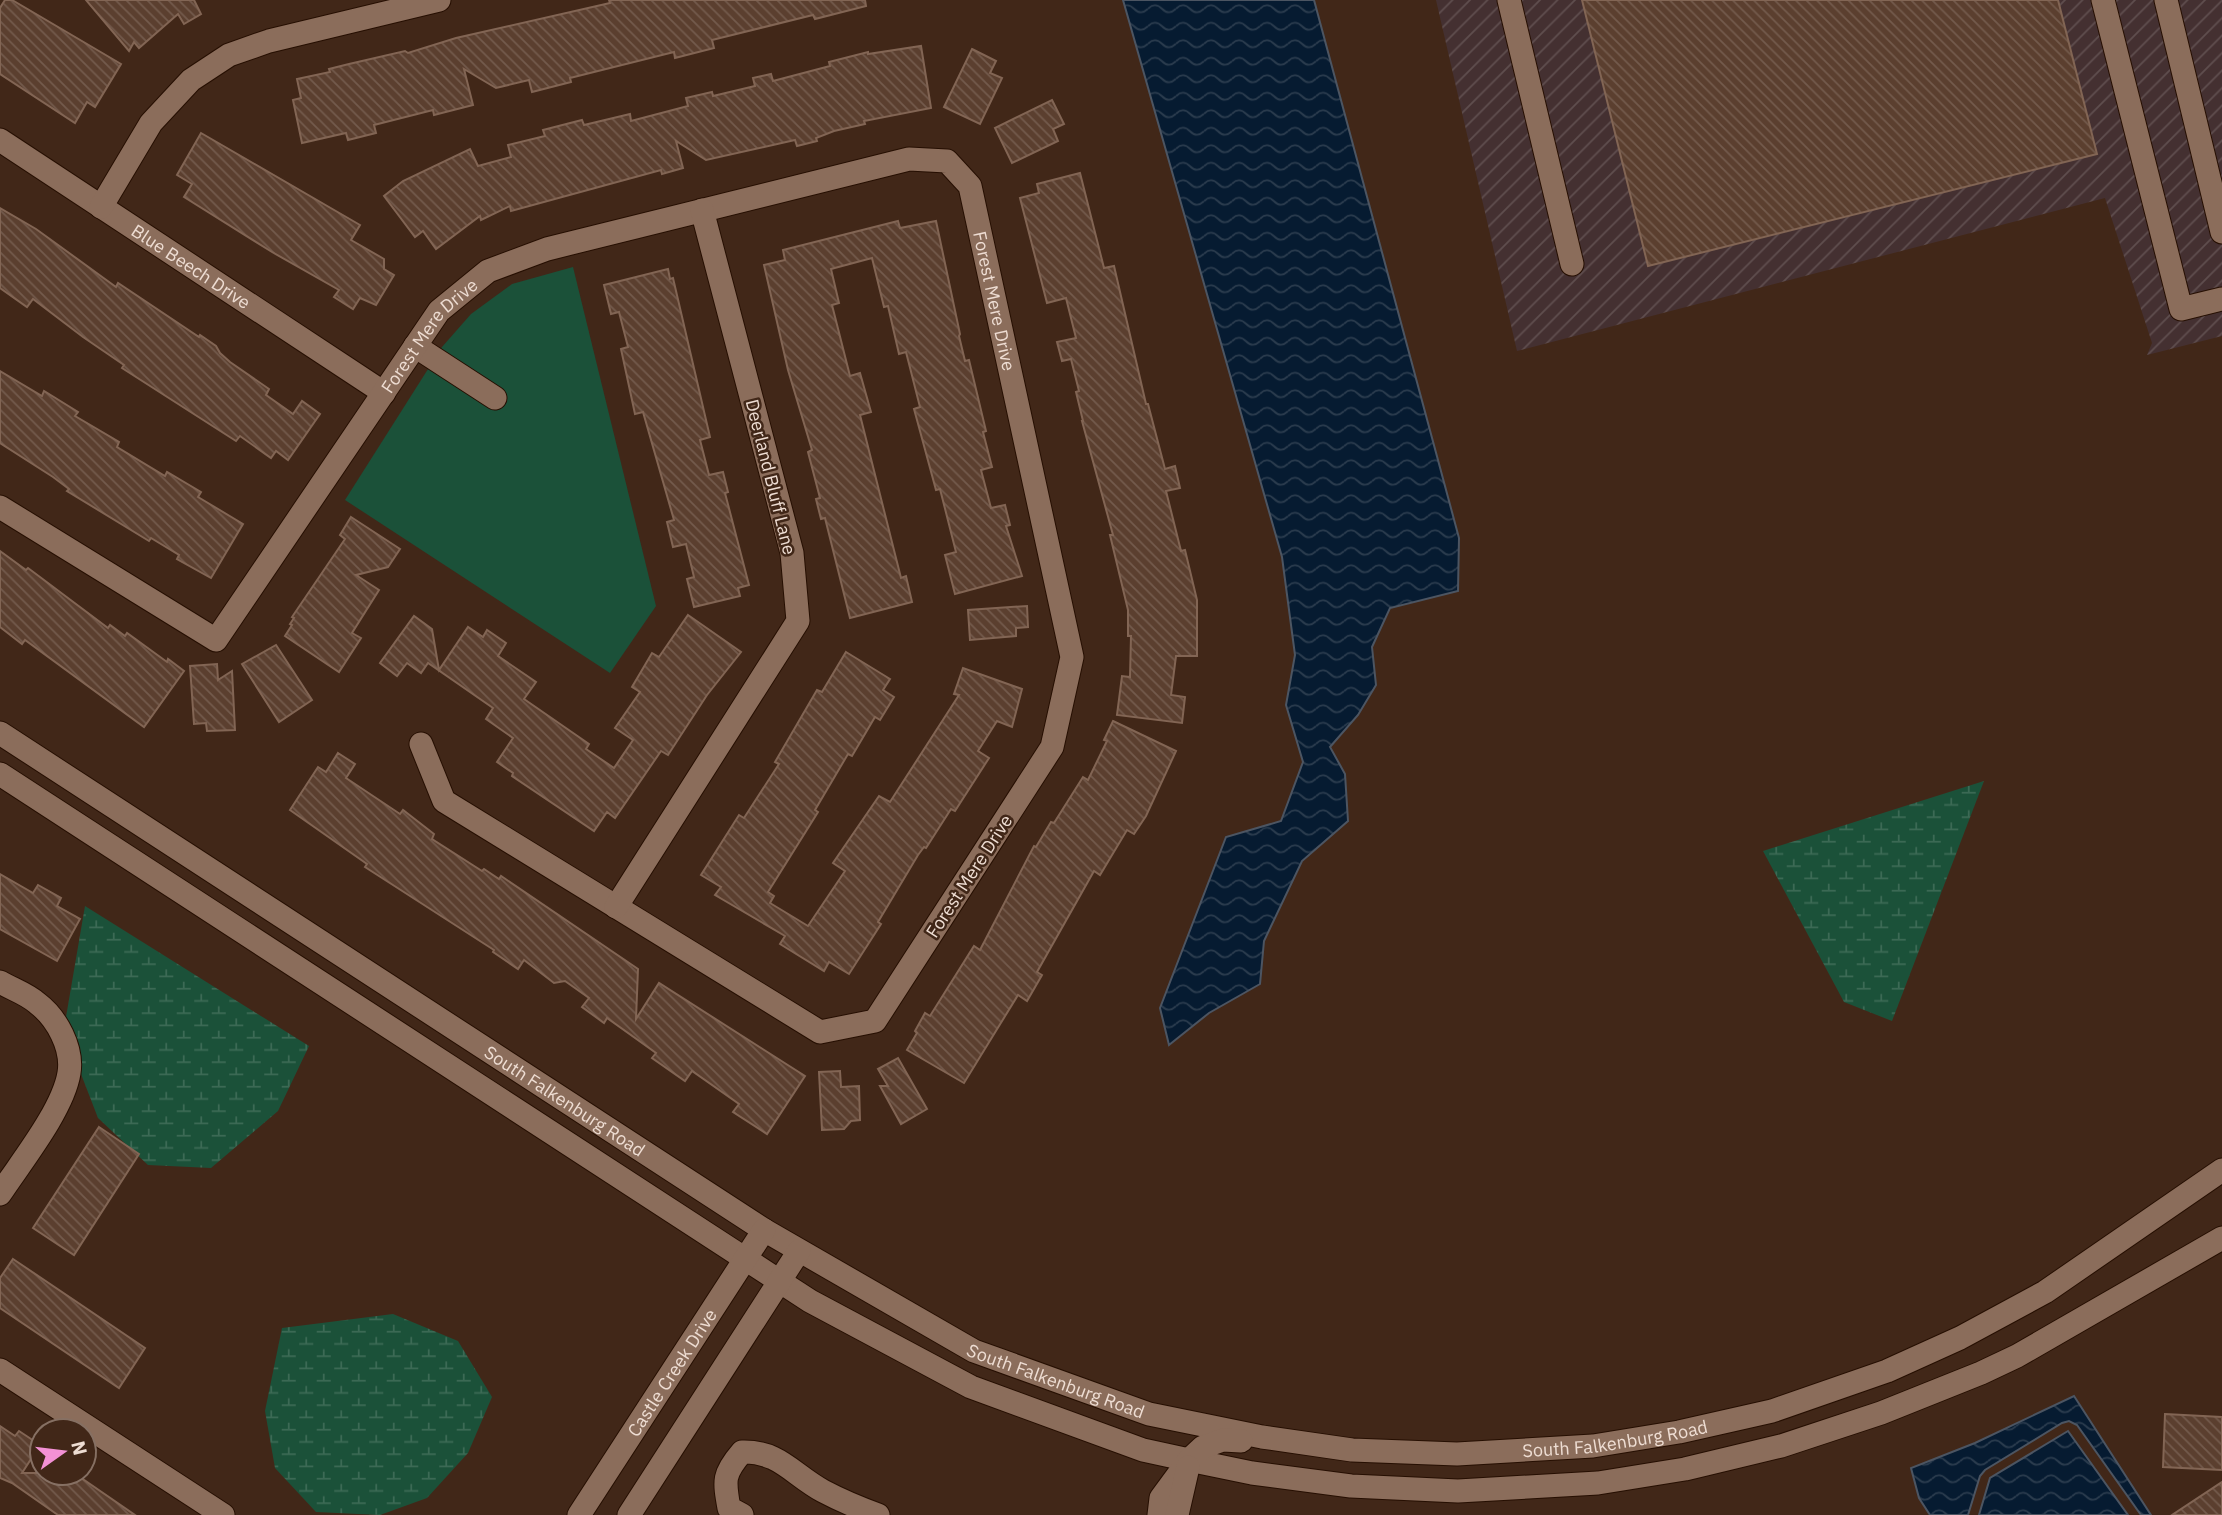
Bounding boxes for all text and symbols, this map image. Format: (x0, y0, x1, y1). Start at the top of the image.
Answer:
street label: Blue Beech Drive (127, 218, 255, 314)
street label: Forest Mere Drive (969, 229, 1021, 373)
street label: Forest Mere Drive (375, 273, 482, 397)
street label: Deerland Bluff Lane (741, 397, 801, 557)
street label: Forest Mere Drive (921, 810, 1017, 942)
street label: South Falkenburg Road (480, 1040, 650, 1161)
street label: Castle Creek Drive (622, 1304, 722, 1441)
street label: South Falkenburg Road (963, 1338, 1148, 1423)
street label: South Falkenburg Road (1522, 1414, 1710, 1462)
north arrow (28, 1417, 98, 1487)
text: N (66, 1438, 93, 1457)

